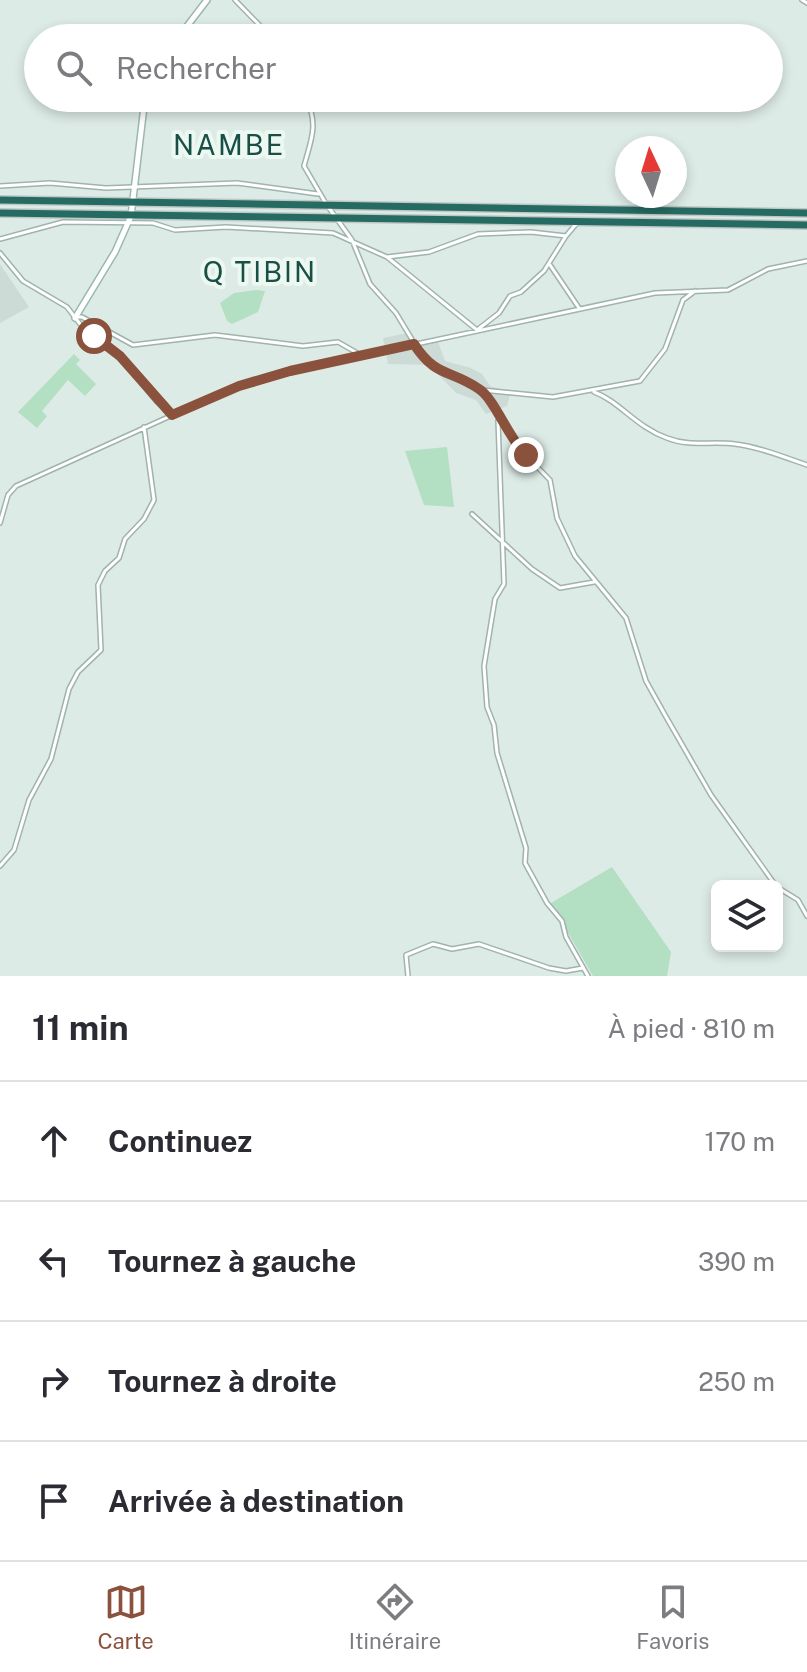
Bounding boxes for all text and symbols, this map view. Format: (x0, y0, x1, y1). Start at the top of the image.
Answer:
search box (24, 24, 783, 112)
icon: search (52, 46, 96, 90)
text: Rechercher (116, 50, 277, 86)
district label: NAMBE (173, 128, 285, 161)
north arrow (615, 136, 687, 208)
district label: Q TIBIN (203, 255, 317, 288)
route start (76, 318, 112, 354)
route end (508, 437, 544, 473)
map controls (711, 880, 783, 952)
button: layers (711, 880, 783, 952)
text: 11 min (32, 1008, 129, 1048)
text: À pied · 810 m (607, 1013, 775, 1044)
icon: ahead (32, 1119, 76, 1163)
text: Continuez (108, 1123, 252, 1159)
text: 170 m (705, 1126, 775, 1157)
icon: left (32, 1239, 76, 1283)
text: Tournez à gauche (108, 1243, 356, 1279)
text: 390 m (698, 1246, 775, 1277)
icon: right (32, 1359, 76, 1403)
text: Tournez à droite (108, 1363, 337, 1399)
text: 250 m (698, 1366, 775, 1397)
icon: arrive (32, 1479, 76, 1523)
text: Arrivée à destination (108, 1483, 404, 1519)
tab: Carte (98, 1580, 154, 1654)
tab: Itinéraire (349, 1580, 441, 1654)
tab: Favoris (636, 1580, 709, 1654)

